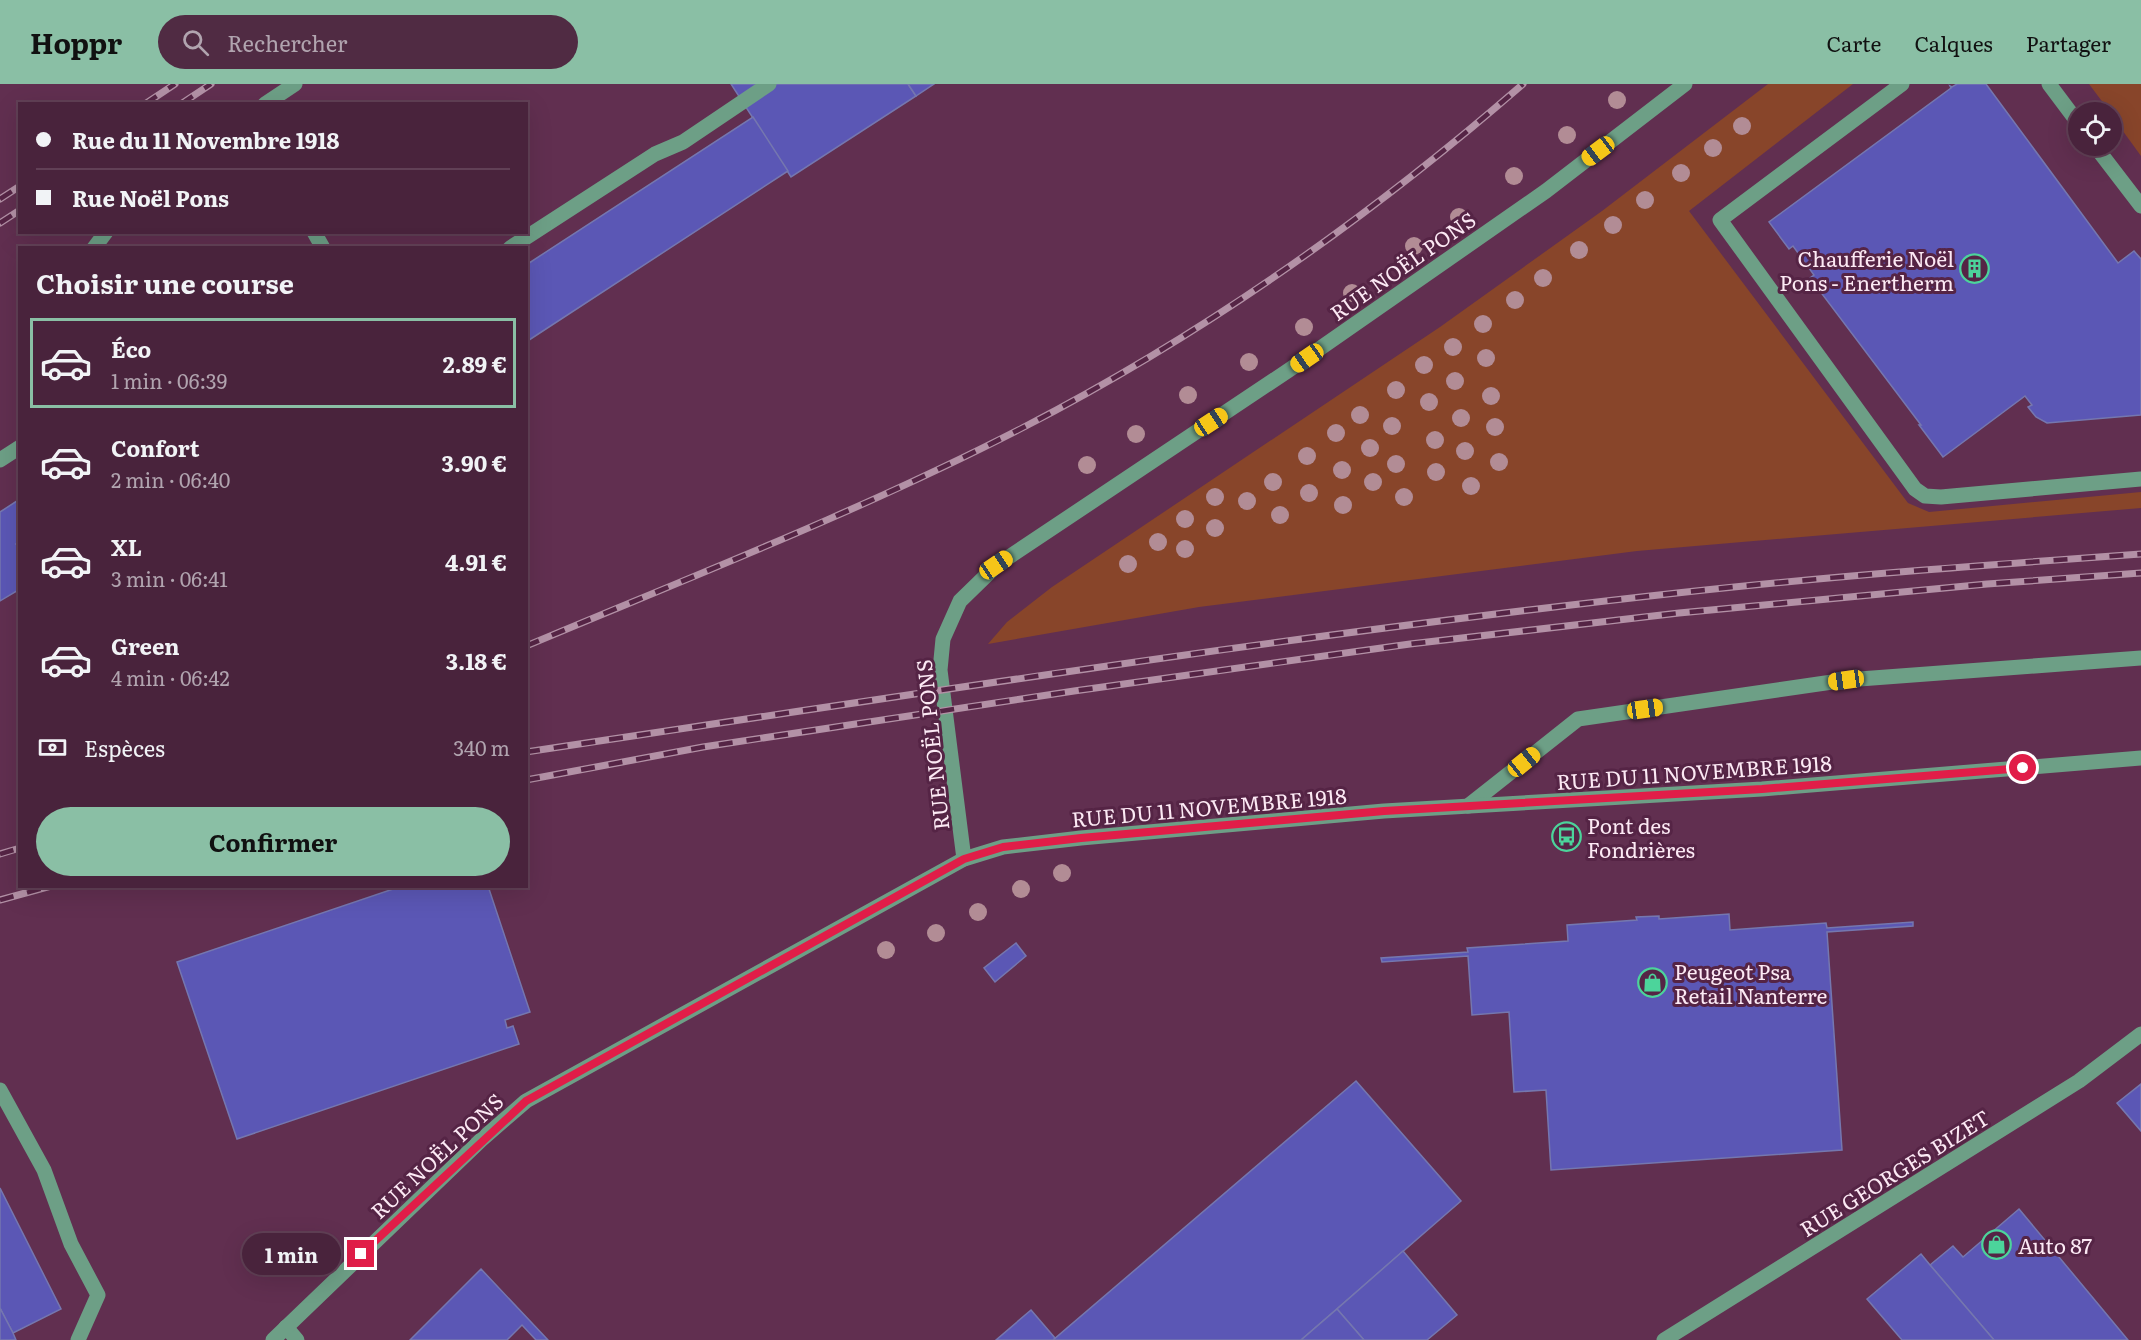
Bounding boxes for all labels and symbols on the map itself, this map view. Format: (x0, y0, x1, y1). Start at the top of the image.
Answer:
car (1578, 133, 1618, 169)
street label: RUE NOËL PONS (1323, 203, 1481, 327)
place label: Chaufferie Noël Pons - Enertherm (1779, 242, 1954, 297)
building icon: Chaufferie Noël Pons - Enertherm (1959, 253, 1991, 285)
car (1287, 340, 1327, 376)
car (1191, 405, 1231, 439)
car (976, 547, 1016, 583)
street label: RUE NOËL PONS (907, 658, 955, 832)
car (1827, 669, 1865, 691)
car (1626, 698, 1664, 720)
car (1504, 744, 1544, 780)
street label: RUE DU 11 NOVEMBRE 1918 (1555, 746, 1833, 796)
route start (2009, 754, 2036, 781)
street label: RUE DU 11 NOVEMBRE 1918 (1070, 779, 1348, 833)
place label: Pont des Fondrières (1587, 809, 1695, 864)
bus stop icon: Pont des Fondrières (1550, 820, 1582, 852)
place label: Peugeot Psa Retail Nanterre (1674, 955, 1828, 1010)
shop icon: Peugeot Psa Retail Nanterre (1637, 966, 1669, 998)
street label: RUE NOËL PONS (363, 1085, 509, 1225)
street label: RUE GEORGES BIZET (1793, 1101, 1995, 1243)
shop icon: Auto 87 (1981, 1228, 2013, 1260)
place label: Auto 87 (2018, 1229, 2093, 1260)
callout: 1 min (241, 1233, 340, 1275)
route end (347, 1240, 374, 1267)

